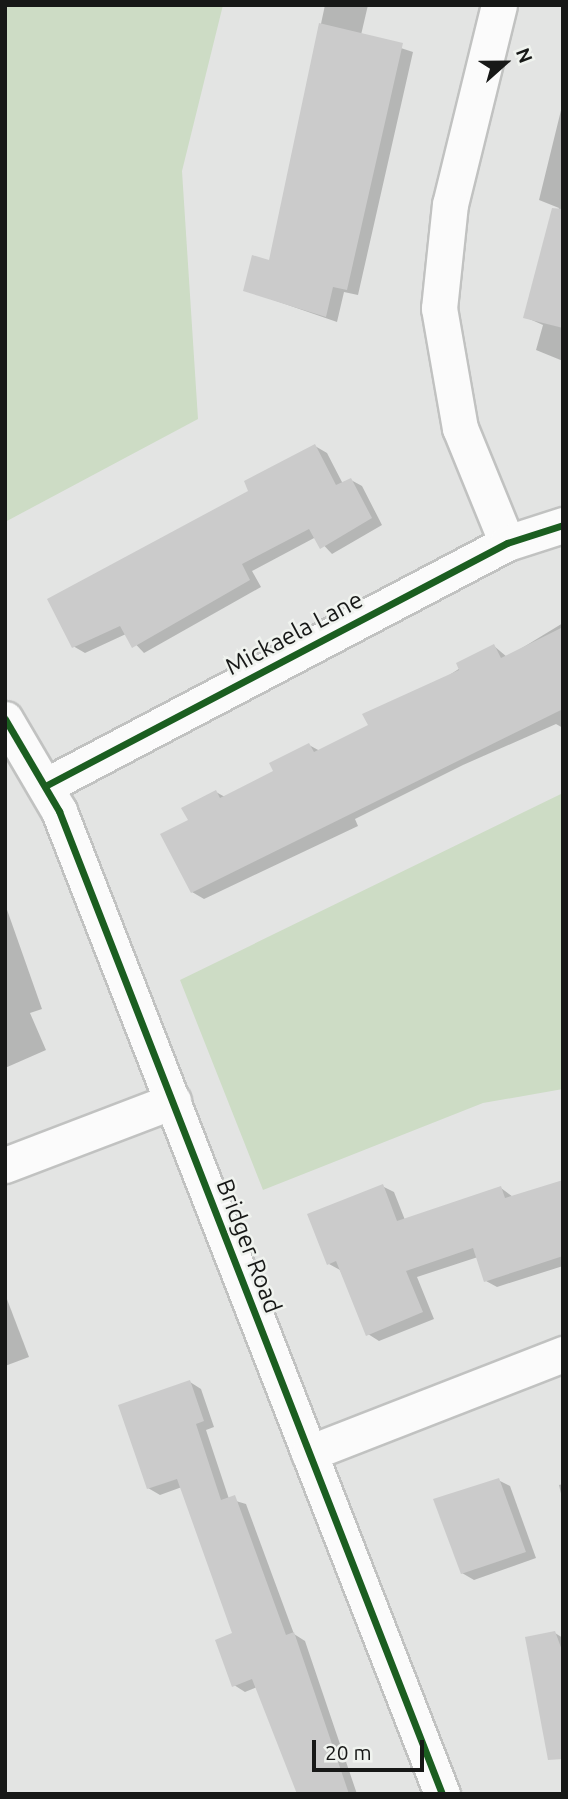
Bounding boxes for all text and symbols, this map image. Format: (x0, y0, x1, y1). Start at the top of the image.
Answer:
north arrow (470, 28, 540, 98)
text: N (512, 45, 537, 66)
street label: Mickaela Lane (220, 585, 368, 681)
street label: Bridger Road (210, 1175, 288, 1317)
scale bar (316, 1726, 428, 1770)
text: 20 m (325, 1740, 372, 1764)

